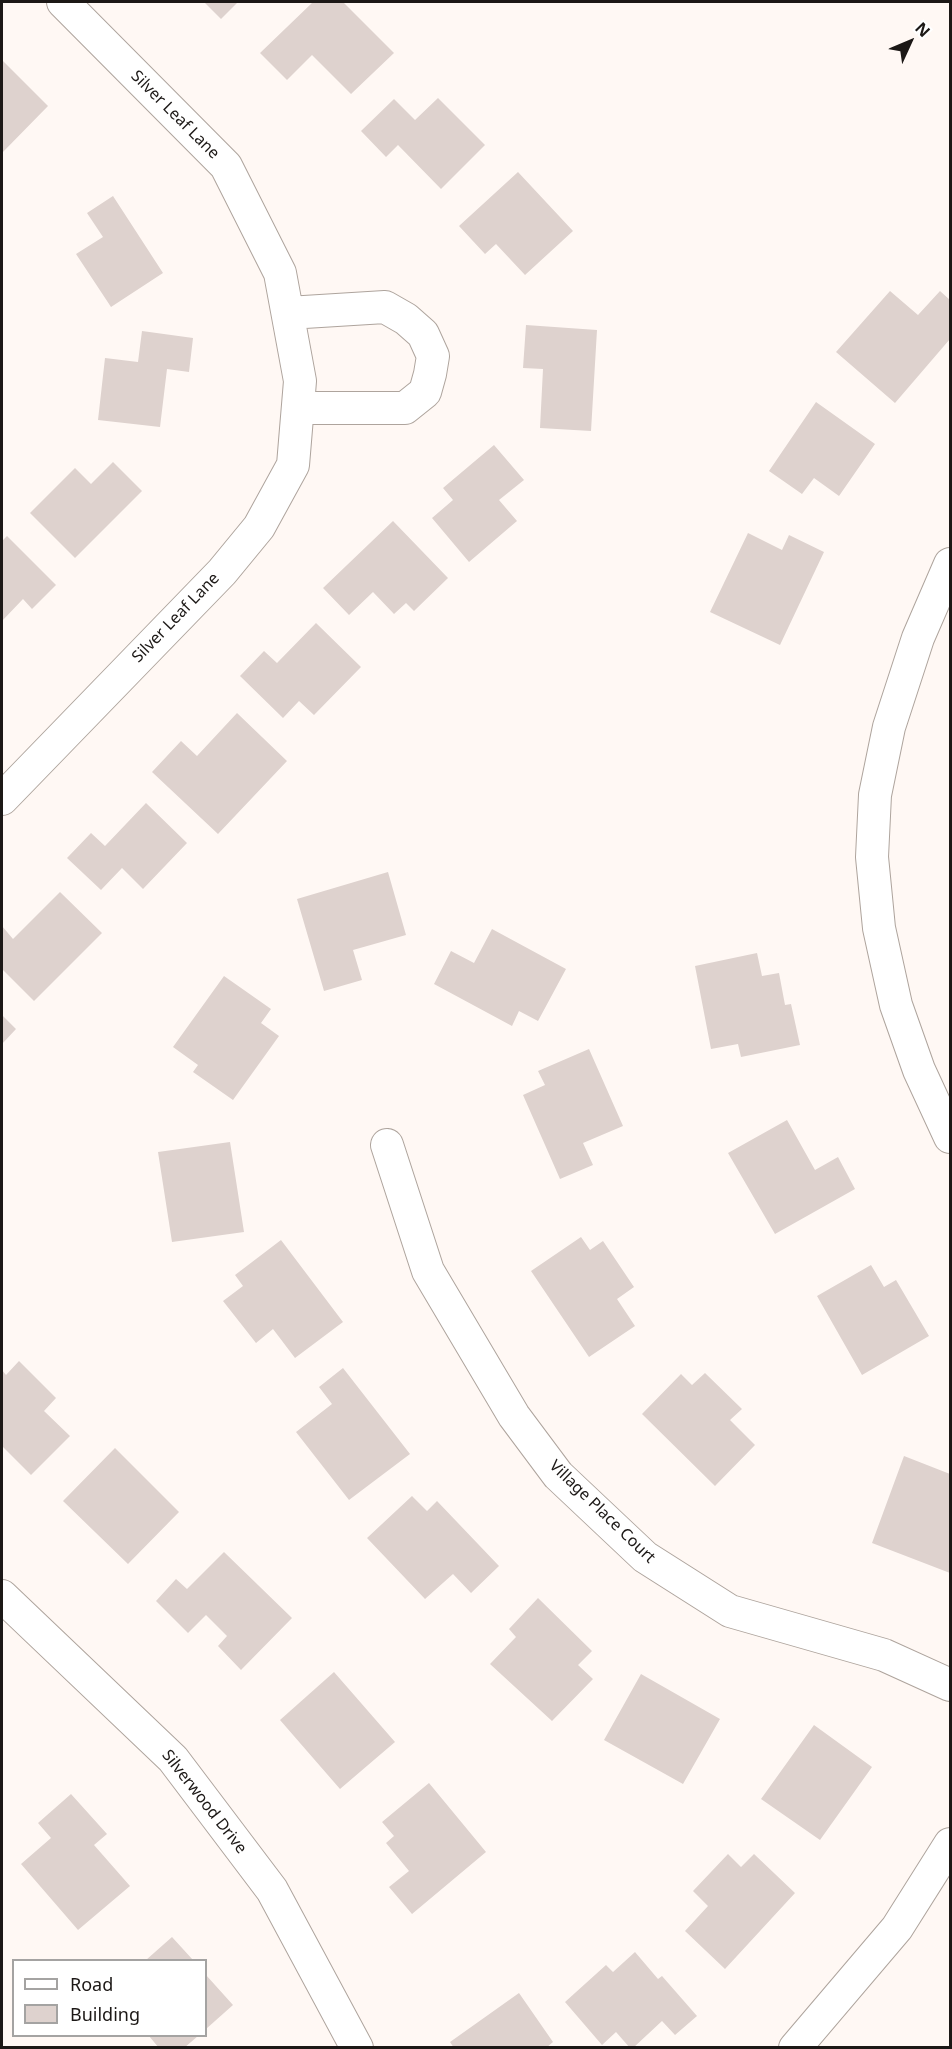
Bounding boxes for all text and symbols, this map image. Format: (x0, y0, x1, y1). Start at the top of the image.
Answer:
north arrow (880, 12, 940, 72)
text: N (911, 17, 935, 42)
street label: Silver Leaf Lane (127, 67, 223, 163)
street label: Silver Leaf Lane (128, 569, 224, 667)
street label: Village Place Court (545, 1457, 659, 1567)
street label: Silverwood Drive (158, 1746, 250, 1858)
legend (12, 1959, 207, 2037)
text: Road (70, 1972, 113, 1996)
text: Building (70, 2002, 140, 2026)

